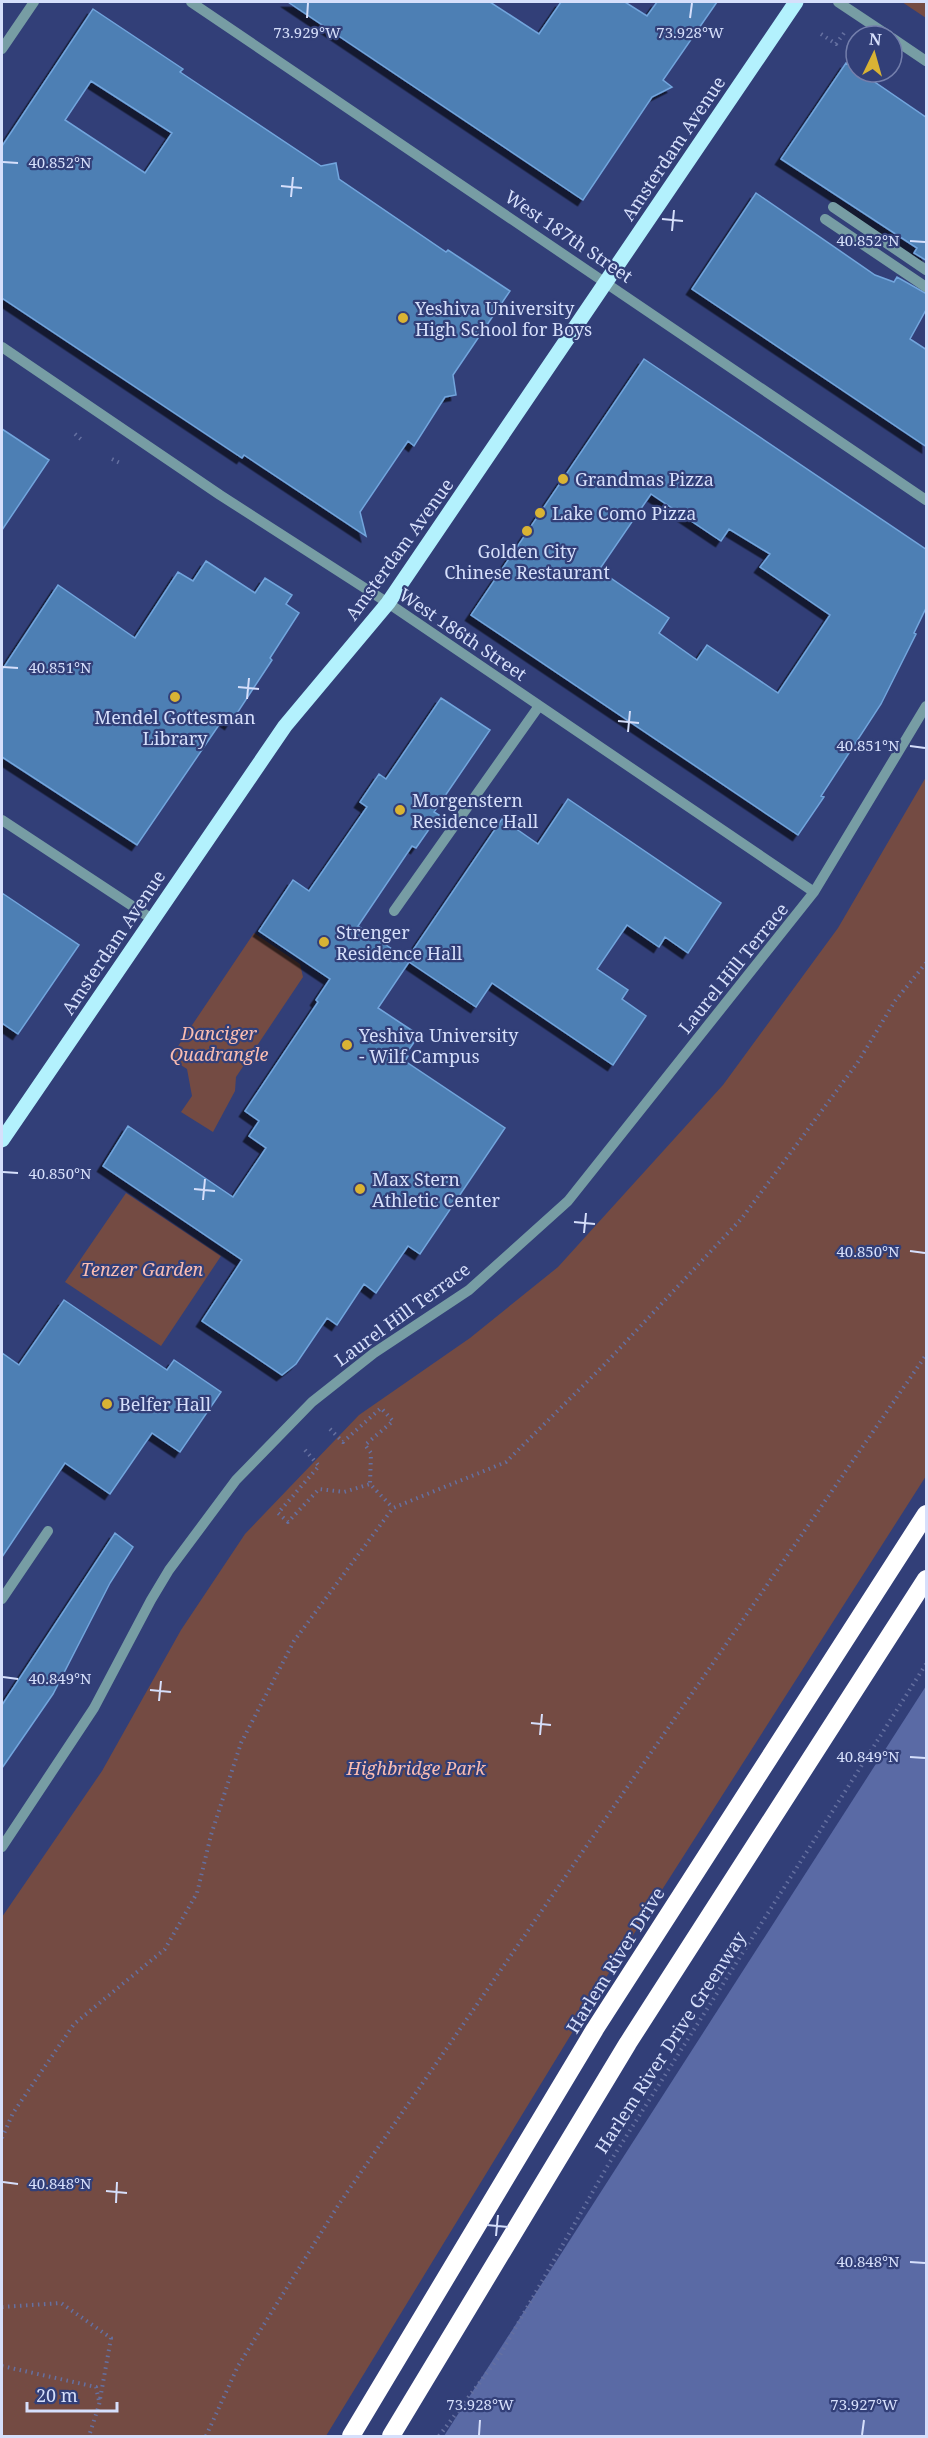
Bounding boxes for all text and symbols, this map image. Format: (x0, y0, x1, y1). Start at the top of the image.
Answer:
text: 73.929°W (273, 22, 341, 42)
text: 73.928°W (656, 22, 724, 42)
north arrow (844, 24, 904, 84)
text: N (868, 28, 883, 51)
street label: Amsterdam Avenue (616, 71, 730, 225)
text: 40.852°N (28, 152, 92, 172)
street label: West 187th Street (500, 184, 638, 288)
text: 40.852°N (836, 230, 900, 250)
place label: Yeshiva University High School for Boys (414, 296, 592, 341)
marker: Yeshiva University High School for Boys (396, 311, 410, 325)
place label: Grandmas Pizza (575, 467, 714, 491)
marker: Grandmas Pizza (556, 472, 570, 486)
street label: Amsterdam Avenue (339, 473, 459, 625)
place label: Lake Como Pizza (552, 501, 697, 525)
marker: Lake Como Pizza (533, 506, 547, 520)
marker: Golden City Chinese Restaurant (520, 524, 534, 538)
place label: Golden City Chinese Restaurant (444, 539, 610, 584)
street label: West 186th Street (394, 582, 532, 686)
text: 40.851°N (28, 657, 92, 677)
marker: Mendel Gottesman Library (168, 690, 182, 704)
place label: Mendel Gottesman Library (94, 705, 256, 750)
text: 40.851°N (836, 735, 900, 755)
place label: Morgenstern Residence Hall (412, 788, 539, 833)
marker: Morgenstern Residence Hall (393, 803, 407, 817)
street label: Amsterdam Avenue (56, 865, 170, 1019)
street label: Laurel Hill Terrace (673, 897, 793, 1039)
place label: Strenger Residence Hall (336, 920, 463, 965)
marker: Strenger Residence Hall (317, 935, 331, 949)
park label: Danciger Quadrangle (170, 1021, 268, 1066)
place label: Yeshiva University - Wilf Campus (358, 1023, 519, 1068)
marker: Yeshiva University - Wilf Campus (340, 1038, 354, 1052)
text: 40.850°N (28, 1163, 92, 1183)
place label: Max Stern Athletic Center (372, 1167, 501, 1212)
marker: Max Stern Athletic Center (353, 1182, 367, 1196)
text: 40.850°N (836, 1241, 900, 1261)
park label: Tenzer Garden (81, 1257, 204, 1281)
street label: Laurel Hill Terrace (329, 1257, 475, 1371)
place label: Belfer Hall (119, 1392, 211, 1416)
marker: Belfer Hall (100, 1397, 114, 1411)
text: 40.849°N (28, 1668, 92, 1688)
text: 40.849°N (836, 1746, 900, 1766)
park label: Highbridge Park (346, 1756, 486, 1780)
street label: Harlem River Drive (560, 1882, 670, 2038)
street label: Harlem River Drive Greenway (589, 1926, 751, 2158)
text: 40.848°N (28, 2173, 92, 2193)
text: 40.848°N (836, 2251, 900, 2271)
scale bar (27, 2375, 117, 2413)
text: 20 m (36, 2383, 78, 2407)
text: 73.928°W (446, 2394, 514, 2414)
text: 73.927°W (830, 2394, 898, 2414)

